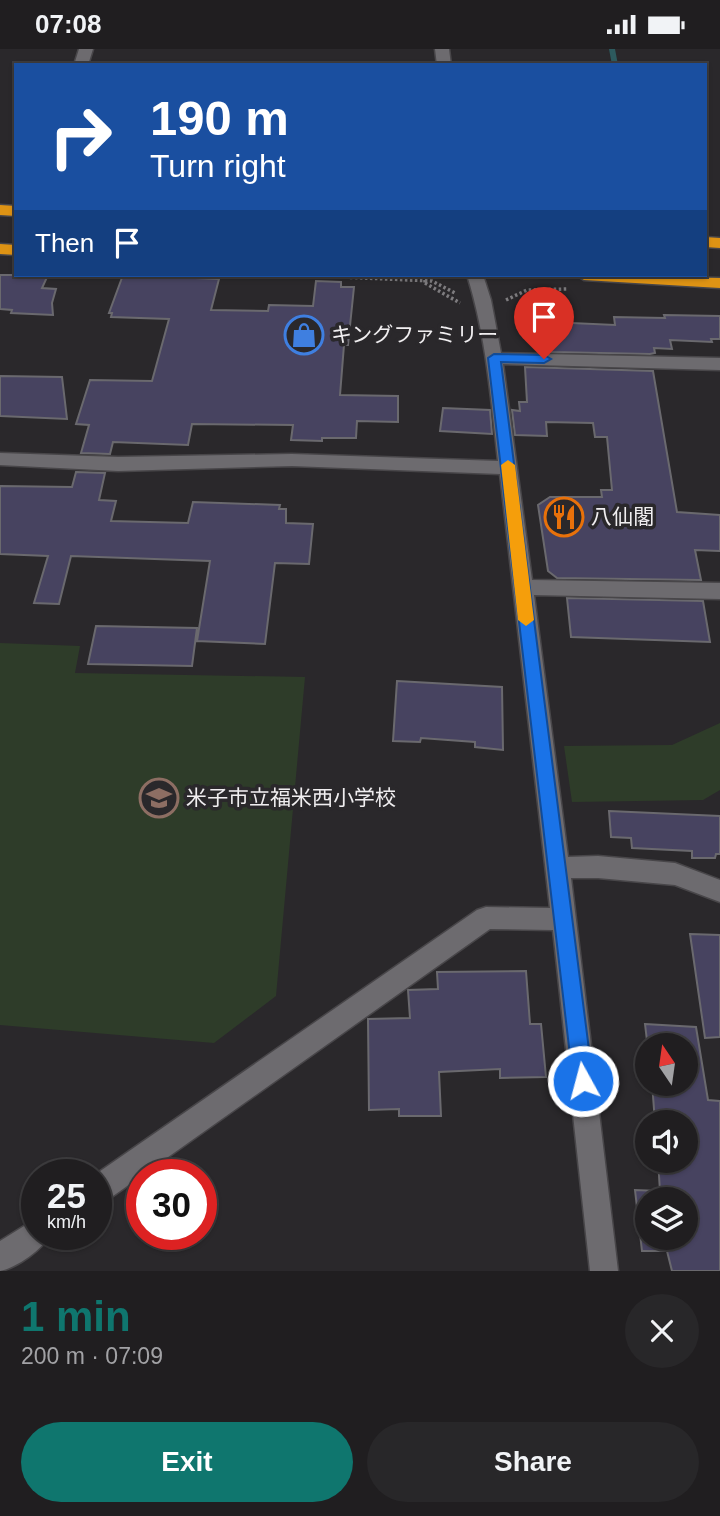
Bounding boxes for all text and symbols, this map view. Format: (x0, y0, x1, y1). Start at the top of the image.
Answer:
text: 07:08 (35, 9, 102, 39)
icon: right (35, 91, 126, 182)
text: 190 m (150, 91, 289, 145)
text: Turn right (150, 148, 286, 184)
icon: arrive (108, 224, 146, 262)
text: Then (35, 228, 94, 258)
pin (514, 287, 574, 359)
icon: arrive (525, 298, 563, 336)
shop icon: キングファミリー (283, 314, 325, 356)
place label: キングファミリー (331, 323, 498, 346)
restaurant icon: 八仙閣 (543, 496, 585, 538)
place label: 八仙閣 (591, 505, 654, 528)
school or university icon: 米子市立福米西小学校 (138, 777, 180, 819)
place label: 米子市立福米西小学校 (186, 786, 396, 809)
north arrow (635, 1033, 698, 1095)
map controls (635, 1033, 698, 1250)
position arrow (546, 1044, 620, 1118)
button: sound (635, 1110, 698, 1173)
speed limit sign: 30 (126, 1159, 217, 1250)
text: 25 (47, 1176, 86, 1215)
button: layers (635, 1187, 698, 1250)
text: km/h (47, 1212, 86, 1232)
text: 1 min (21, 1293, 131, 1340)
button: close (625, 1294, 699, 1368)
text: 200 m · 07:09 (21, 1343, 163, 1369)
button: Exit (21, 1422, 353, 1502)
button: Share (367, 1422, 699, 1502)

